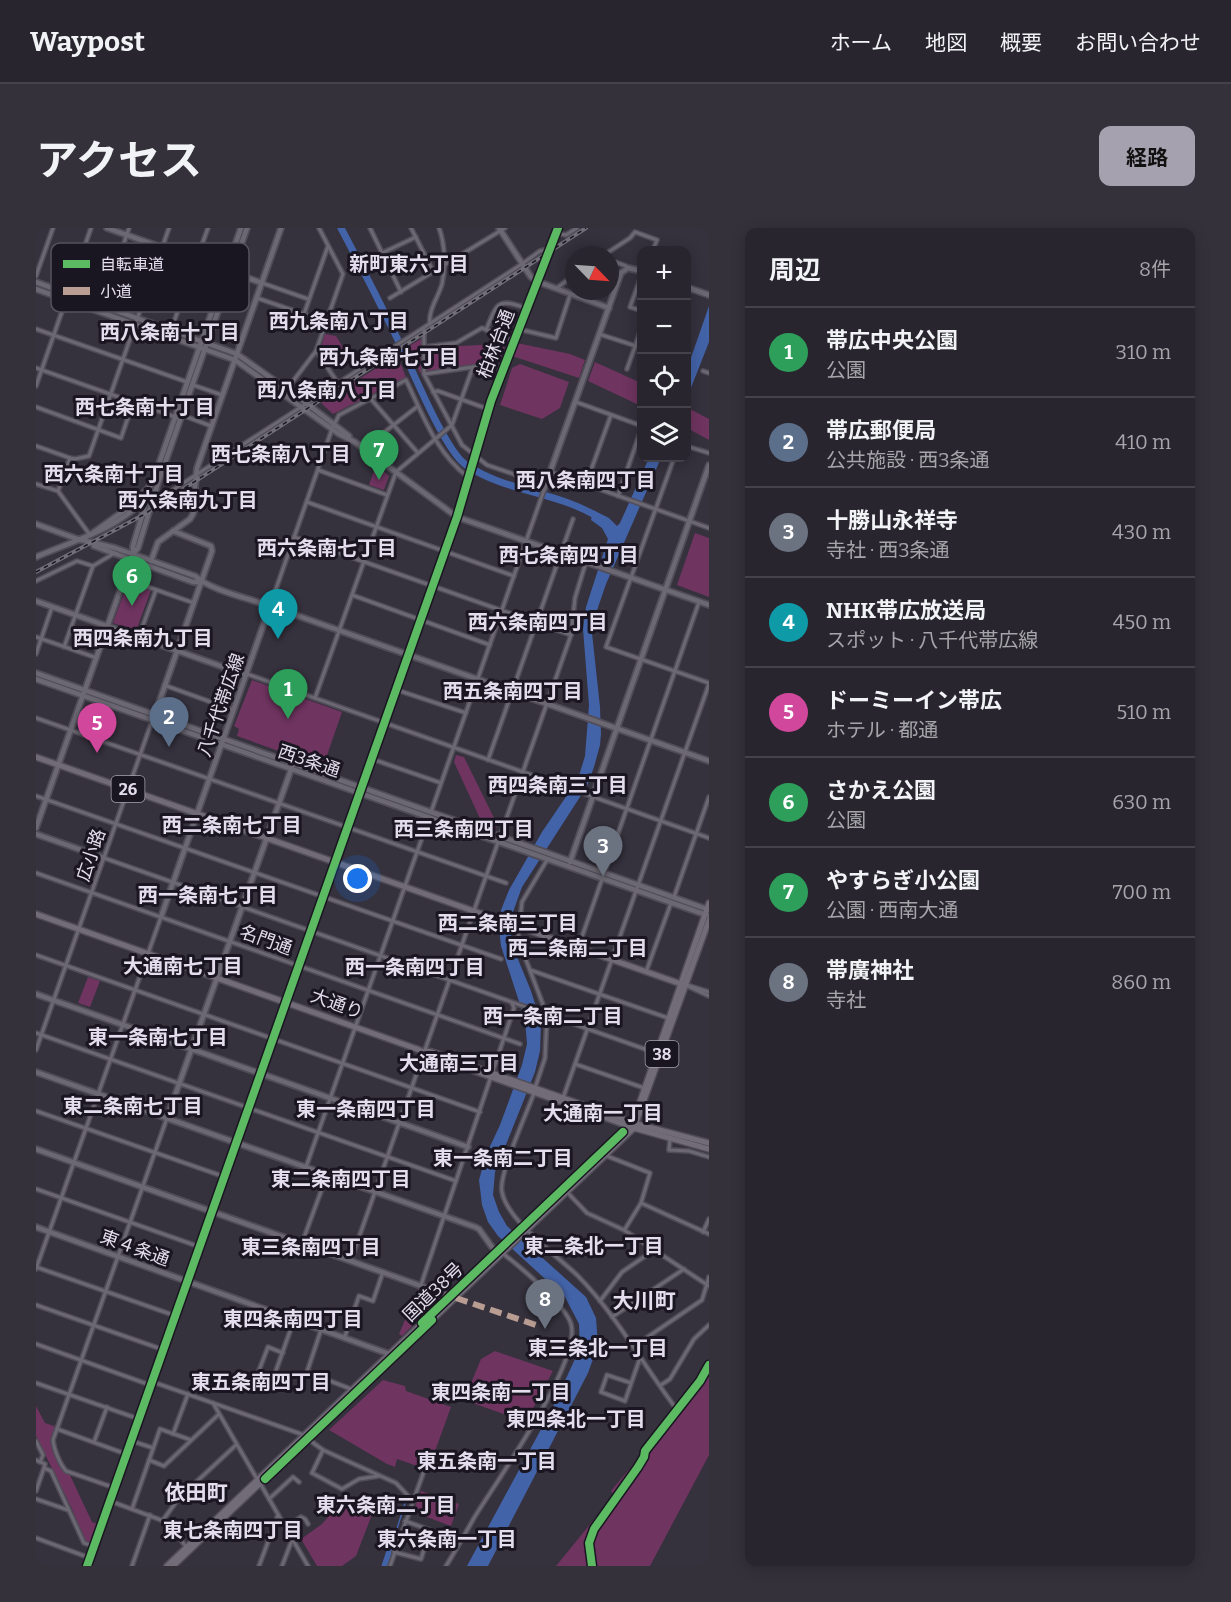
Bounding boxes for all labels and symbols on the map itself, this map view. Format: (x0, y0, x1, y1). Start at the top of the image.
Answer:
legend (51, 243, 249, 312)
north arrow (565, 246, 619, 300)
district label: 新町東六丁目 (349, 252, 469, 276)
text: 自転車道 (100, 255, 164, 274)
text: 小道 (100, 282, 132, 301)
street label: 柏林台通 (473, 306, 519, 382)
district label: 西九条南八丁目 (269, 309, 409, 333)
district label: 西八条南十丁目 (100, 320, 240, 344)
district label: 西九条南七丁目 (319, 345, 459, 369)
district label: 西八条南八丁目 (257, 378, 397, 402)
district label: 西七条南十丁目 (75, 395, 215, 419)
pin: 7 (360, 430, 398, 480)
district label: 西七条南八丁目 (211, 442, 351, 466)
district label: 西六条南十丁目 (44, 462, 184, 486)
district label: 西八条南四丁目 (516, 468, 656, 492)
district label: 西六条南九丁目 (118, 488, 258, 512)
district label: 西六条南七丁目 (257, 536, 397, 560)
district label: 西七条南四丁目 (499, 543, 639, 567)
pin: 6 (112, 556, 152, 606)
pin: 4 (258, 590, 298, 639)
district label: 西六条南四丁目 (468, 610, 608, 634)
district label: 西四条南九丁目 (73, 626, 213, 650)
street label: 八千代帯広線 (193, 650, 249, 760)
pin: 1 (268, 670, 308, 719)
district label: 西五条南四丁目 (443, 679, 583, 703)
pin: 2 (150, 698, 188, 747)
pin: 5 (78, 704, 116, 753)
street label: 西3条通 (275, 740, 343, 782)
district label: 西四条南三丁目 (488, 773, 628, 797)
road number: 26 (112, 776, 145, 802)
district label: 西二条南七丁目 (162, 813, 302, 837)
district label: 西三条南四丁目 (394, 817, 534, 841)
street label: 広小路 (72, 826, 110, 884)
pin: 3 (584, 826, 622, 876)
your location (343, 864, 372, 893)
district label: 西一条南七丁目 (138, 883, 278, 907)
district label: 西二条南三丁目 (438, 911, 578, 935)
street label: 名門通 (237, 920, 295, 960)
district label: 西二条南二丁目 (508, 936, 648, 960)
district label: 大通南七丁目 (123, 954, 243, 978)
district label: 西一条南四丁目 (345, 955, 485, 979)
street label: 大通り (308, 984, 366, 1024)
district label: 西一条南二丁目 (483, 1004, 623, 1028)
district label: 東一条南七丁目 (88, 1025, 228, 1049)
road number: 38 (646, 1041, 678, 1067)
district label: 大通南三丁目 (399, 1051, 519, 1075)
district label: 東二条南七丁目 (63, 1094, 203, 1118)
district label: 東一条南四丁目 (296, 1097, 436, 1121)
district label: 大通南一丁目 (543, 1101, 663, 1125)
district label: 東一条南二丁目 (433, 1146, 573, 1170)
district label: 東二条南四丁目 (271, 1167, 411, 1191)
street label: 東４条通 (97, 1225, 173, 1271)
district label: 東二条北一丁目 (524, 1234, 664, 1258)
district label: 東三条南四丁目 (241, 1235, 381, 1259)
street label: 国道38号 (398, 1258, 468, 1326)
pin: 8 (526, 1280, 564, 1329)
district label: 大川町 (613, 1288, 676, 1314)
district label: 東四条南四丁目 (223, 1307, 363, 1331)
district label: 東三条北一丁目 (528, 1336, 668, 1360)
district label: 東五条南四丁目 (191, 1370, 331, 1394)
district label: 東四条南一丁目 (431, 1380, 571, 1404)
district label: 東四条北一丁目 (506, 1407, 646, 1431)
district label: 東五条南一丁目 (417, 1449, 557, 1473)
district label: 依田町 (165, 1480, 228, 1506)
district label: 東六条南二丁目 (316, 1493, 456, 1517)
district label: 東七条南四丁目 (163, 1518, 303, 1542)
district label: 東六条南一丁目 (377, 1527, 517, 1551)

